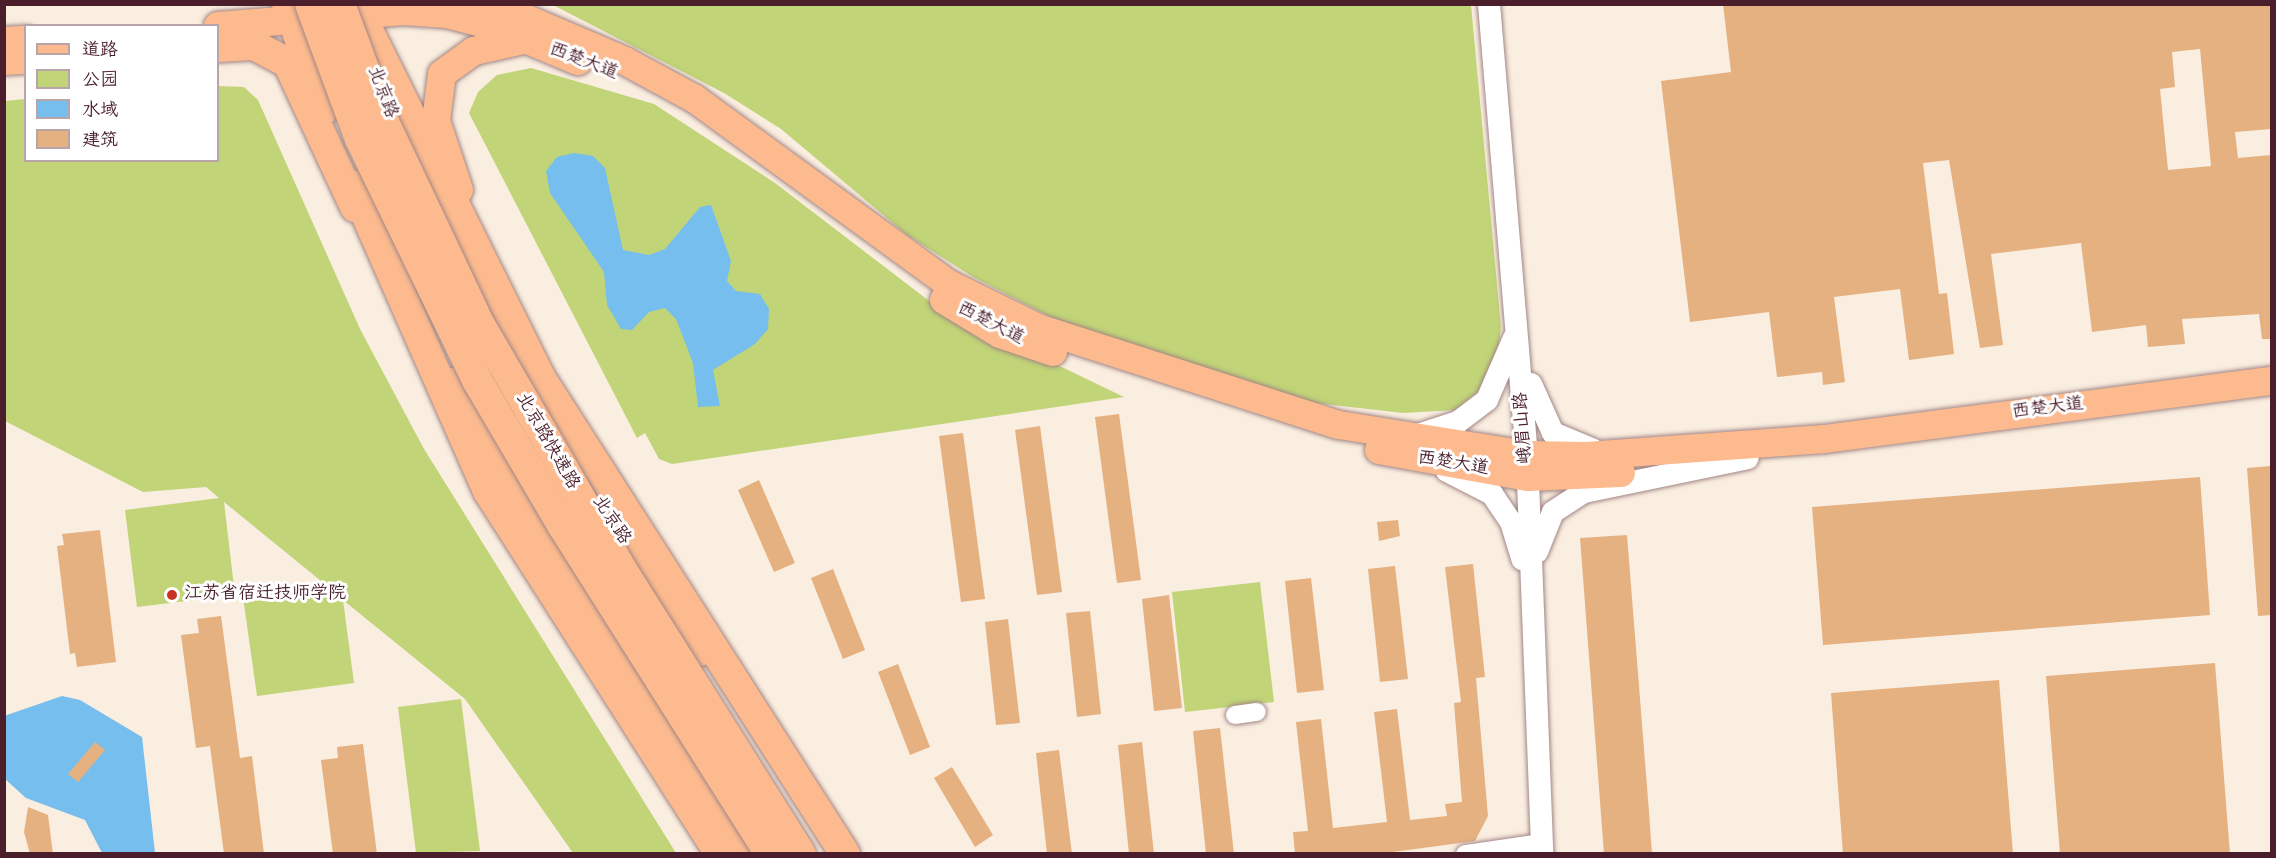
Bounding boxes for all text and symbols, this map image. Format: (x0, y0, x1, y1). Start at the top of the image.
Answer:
legend (24, 24, 219, 162)
street label: 西楚大道 (546, 40, 620, 86)
text: 道路 (82, 41, 118, 62)
street label: 北京路 (361, 64, 401, 122)
text: 公园 (82, 71, 118, 92)
text: 水域 (82, 101, 118, 122)
text: 建筑 (82, 131, 118, 152)
street label: 西楚大道 (953, 299, 1027, 351)
street label: 北京路快速路 (510, 390, 582, 494)
street label: 峨眉山路 (1512, 391, 1538, 465)
street label: 西楚大道 (2011, 395, 2085, 425)
street label: 西楚大道 (1416, 449, 1490, 481)
street label: 北京路 (586, 492, 634, 550)
place label: 江苏省宿迁技师学院 (184, 584, 346, 606)
marker: 江苏省宿迁技师学院 (165, 588, 179, 602)

